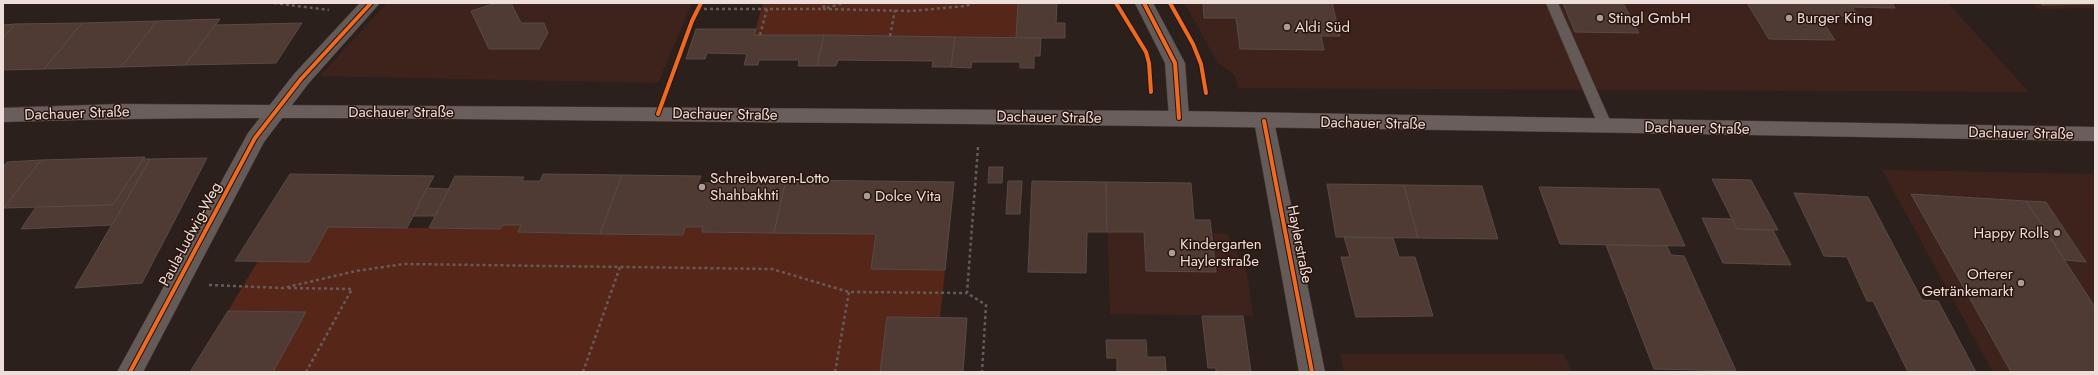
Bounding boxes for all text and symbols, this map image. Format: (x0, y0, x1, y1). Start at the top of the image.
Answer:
place label: Stingl GmbH (1608, 7, 1691, 29)
place label: Burger King (1797, 7, 1873, 29)
marker: Stingl GmbH (1595, 13, 1605, 23)
marker: Burger King (1784, 13, 1794, 23)
place label: Aldi Süd (1295, 16, 1350, 38)
marker: Aldi Süd (1282, 22, 1292, 32)
street label: Dachauer Straße (24, 100, 130, 126)
street label: Dachauer Straße (348, 101, 454, 123)
street label: Dachauer Straße (672, 102, 778, 126)
street label: Dachauer Straße (996, 105, 1102, 129)
street label: Dachauer Straße (1320, 111, 1426, 135)
street label: Dachauer Straße (1644, 116, 1750, 140)
street label: Dachauer Straße (1968, 121, 2074, 145)
place label: Schreibwaren-Lotto Shahbakhti (710, 167, 830, 206)
street label: Paula-Ludwig-Weg (153, 178, 227, 290)
marker: Schreibwaren-Lotto Shahbakhti (697, 182, 707, 192)
place label: Dolce Vita (875, 185, 941, 207)
marker: Dolce Vita (862, 191, 872, 201)
street label: Haylerstraße (1282, 203, 1318, 285)
place label: Happy Rolls (1974, 222, 2049, 244)
marker: Happy Rolls (2052, 228, 2062, 238)
place label: Kindergarten Haylerstraße (1180, 233, 1262, 272)
marker: Kindergarten Haylerstraße (1167, 248, 1177, 258)
place label: Orterer Getränkemarkt (1921, 263, 2014, 302)
marker: Orterer Getränkemarkt (2016, 278, 2026, 288)

